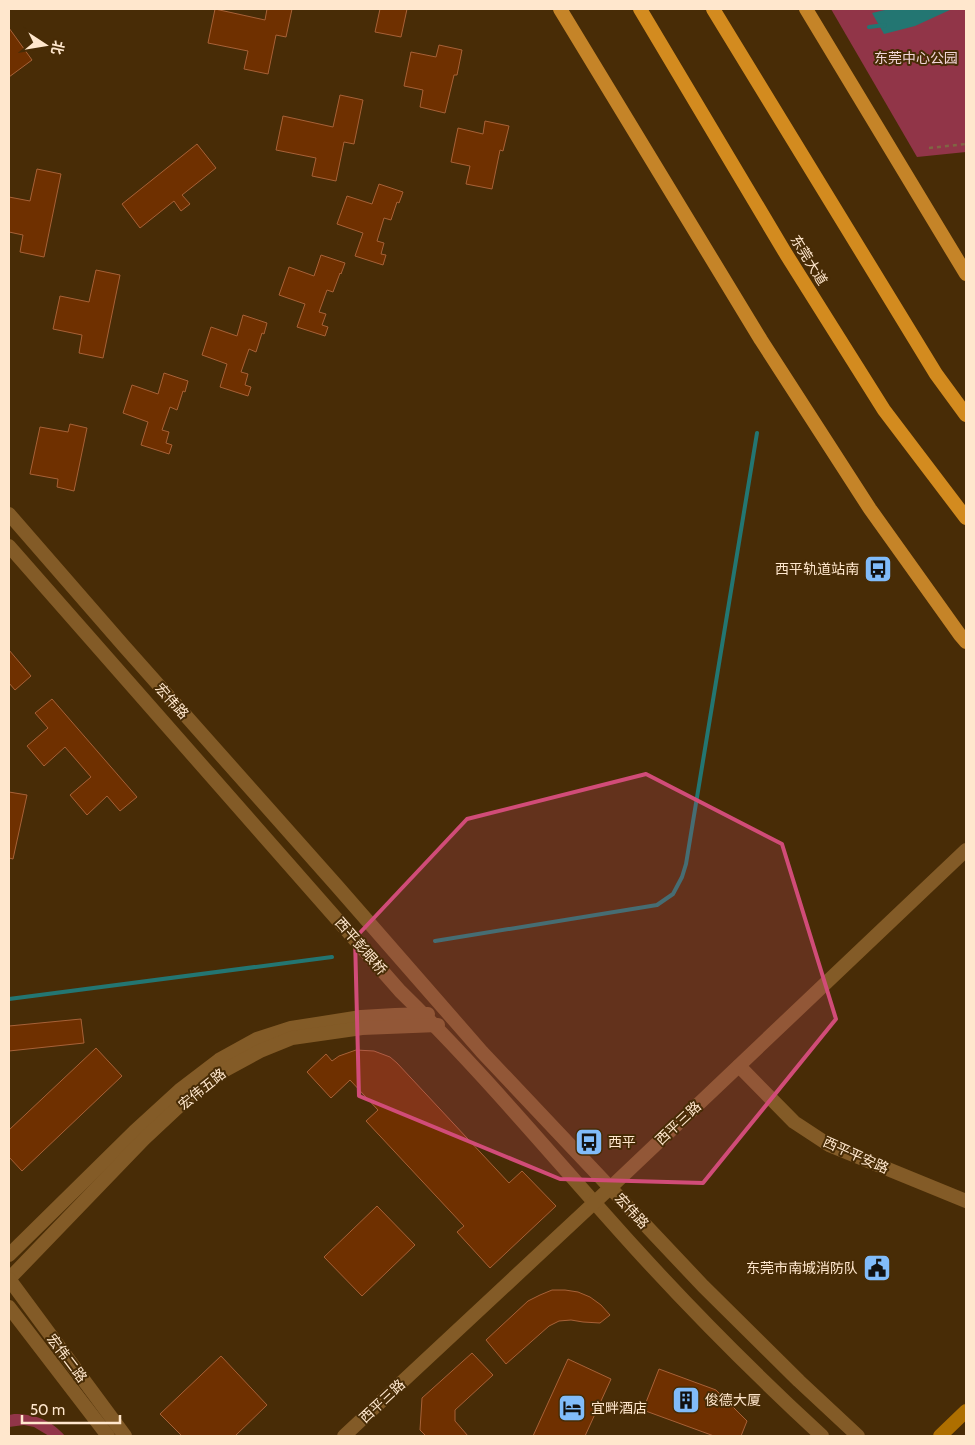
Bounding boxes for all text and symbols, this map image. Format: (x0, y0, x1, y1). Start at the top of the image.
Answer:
north arrow (20, 20, 70, 70)
text: 北 (47, 39, 68, 56)
park label: 东莞中心公园 (874, 49, 958, 67)
street label: 东莞大道 (787, 231, 831, 289)
bus stop icon: 西平轨道站南 (863, 554, 893, 584)
place label: 西平轨道站南 (775, 560, 859, 578)
street label: 宏伟路 (151, 679, 193, 723)
street label: 西平彭眼桥 (331, 914, 391, 978)
street label: 宏伟五路 (175, 1064, 229, 1114)
street label: 西平三路 (651, 1097, 705, 1149)
bus stop icon: 西平 (574, 1127, 604, 1157)
place label: 西平 (608, 1133, 636, 1151)
street label: 西平平安路 (820, 1133, 892, 1177)
street label: 宏伟路 (611, 1190, 653, 1232)
public building icon: 东莞市南城消防队 (862, 1253, 892, 1283)
place label: 东莞市南城消防队 (746, 1259, 858, 1277)
street label: 宏伟二路 (43, 1330, 91, 1386)
street label: 西平三路 (355, 1375, 409, 1427)
building icon: 俊德大厦 (671, 1385, 701, 1415)
place label: 俊德大厦 (705, 1391, 761, 1409)
scale bar (22, 1392, 120, 1424)
hotel icon: 宜畔酒店 (557, 1393, 587, 1423)
place label: 宜畔酒店 (591, 1399, 647, 1417)
text: 50 m (30, 1401, 65, 1419)

